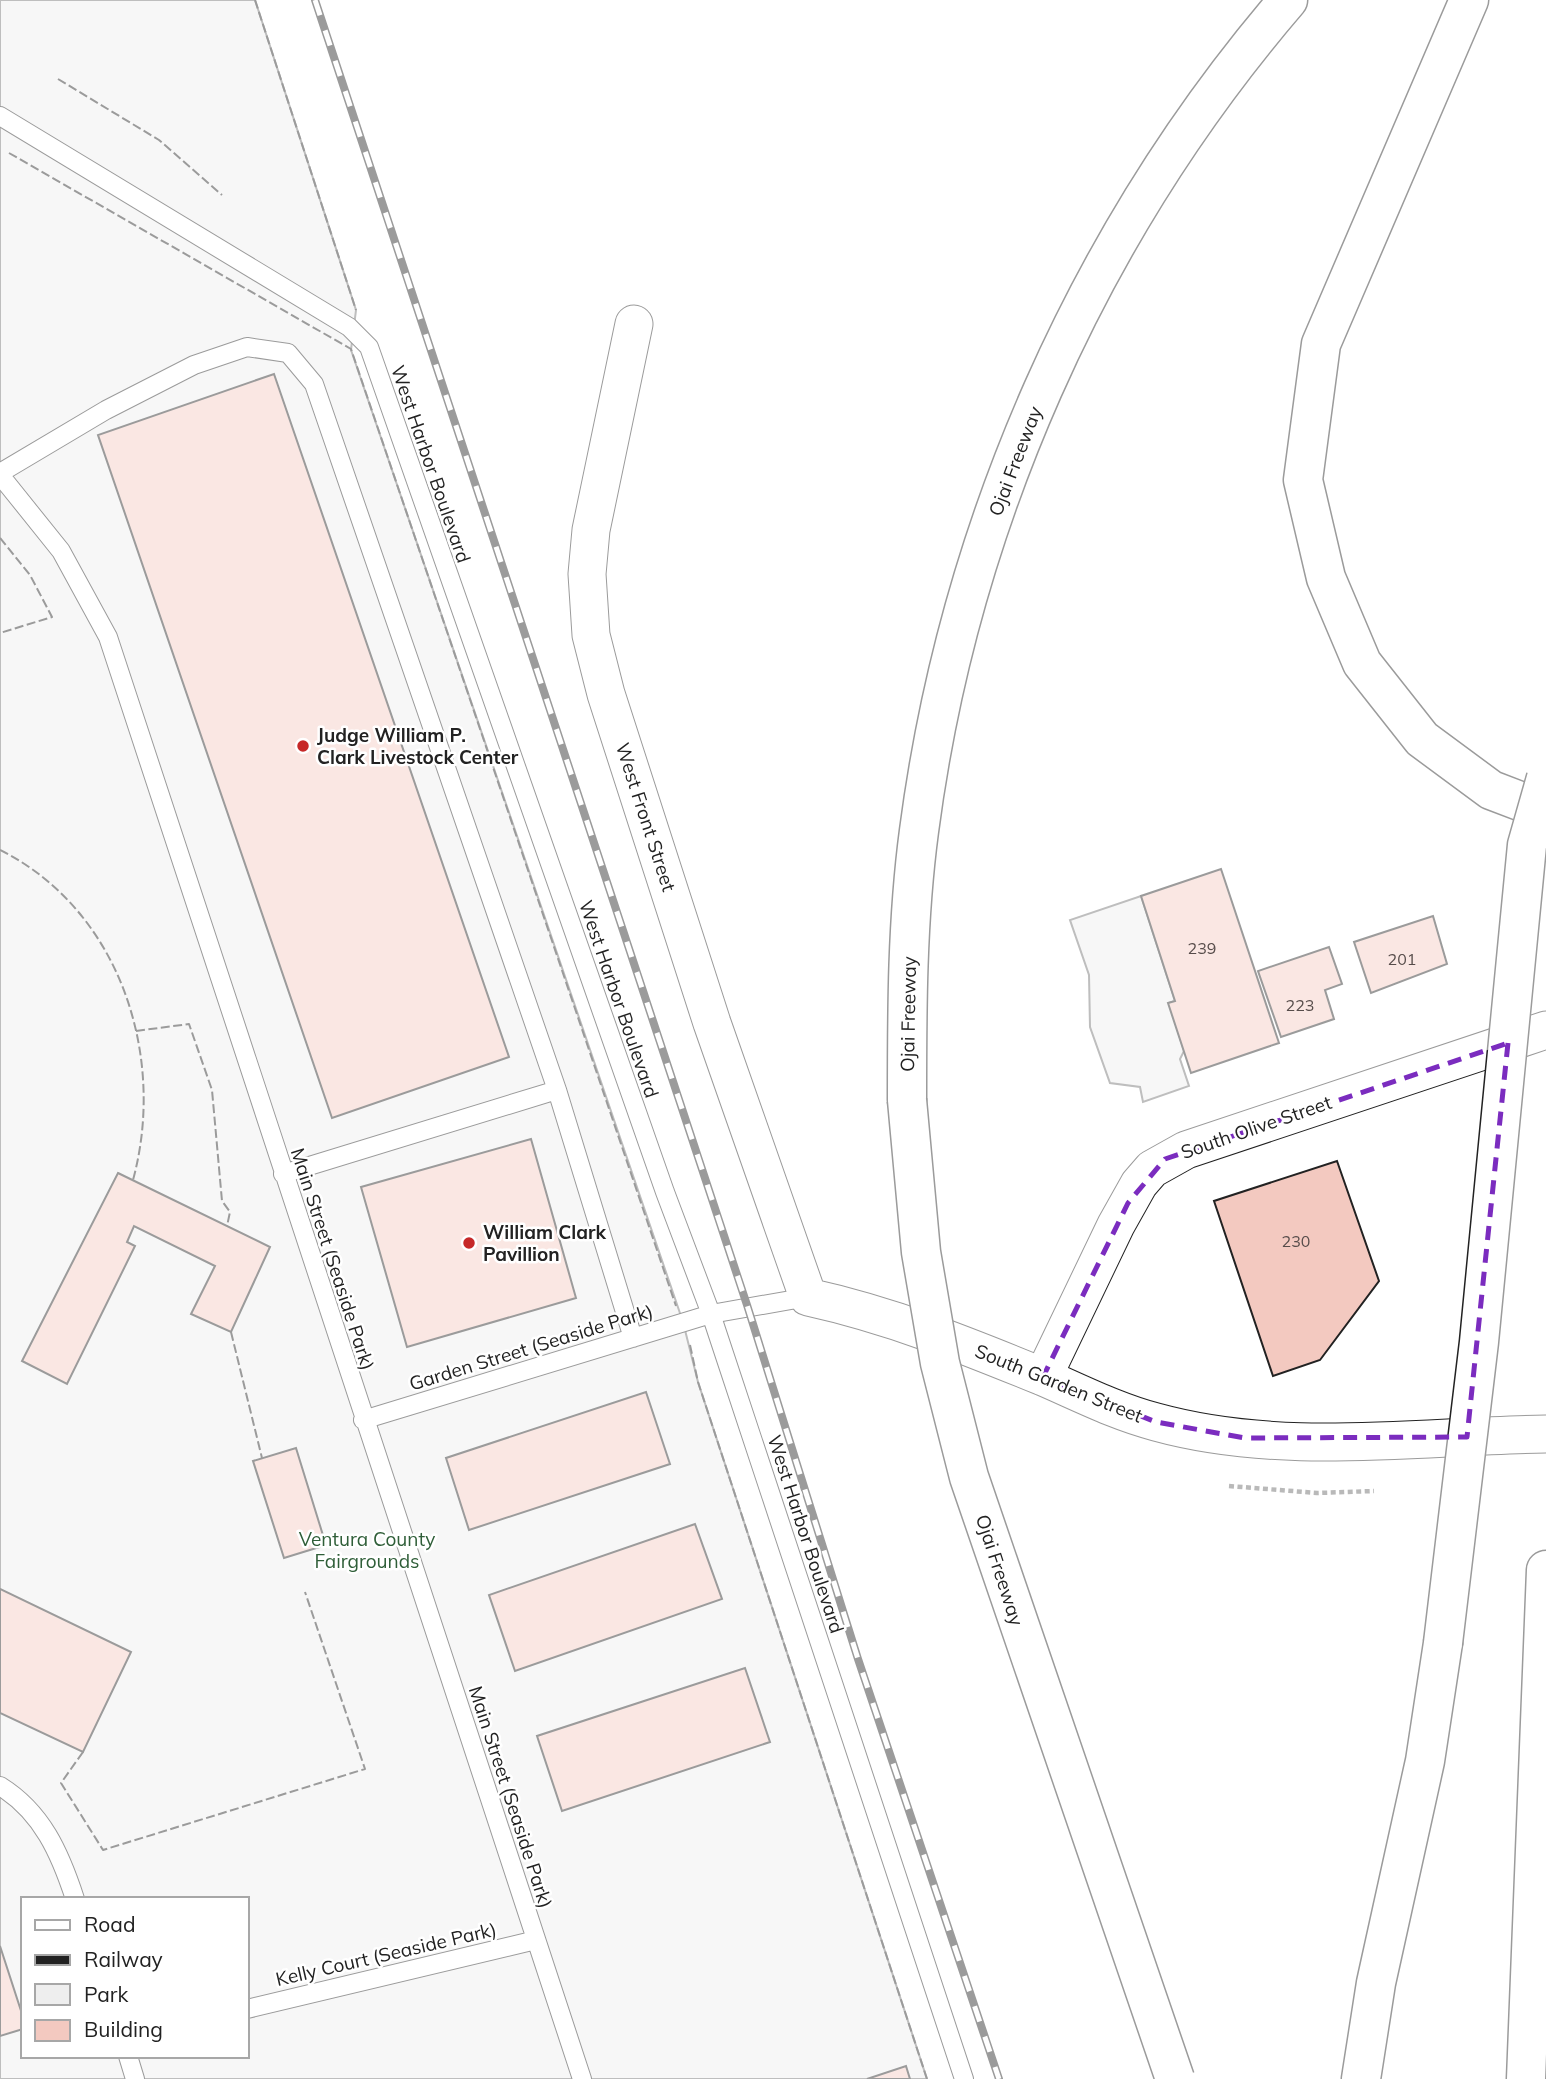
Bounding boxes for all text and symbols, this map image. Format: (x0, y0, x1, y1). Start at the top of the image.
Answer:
street label: West Harbor Boulevard (386, 362, 476, 566)
street label: Ojai Freeway (983, 403, 1047, 519)
place label: Judge William P. Clark Livestock Center (317, 723, 519, 769)
marker: Judge William P. Clark Livestock Center (295, 738, 311, 754)
street label: West Front Street (611, 740, 681, 895)
street label: West Harbor Boulevard (574, 897, 664, 1101)
house number: 239 (1188, 938, 1216, 958)
house number: 201 (1388, 949, 1416, 969)
street label: Ojai Freeway (895, 956, 921, 1072)
house number: 223 (1286, 995, 1314, 1015)
street label: South Olive Street (1177, 1090, 1335, 1164)
street label: Main Street (Seaside Park) (286, 1145, 380, 1373)
place label: William Clark Pavillion (483, 1220, 606, 1266)
house number: 230 (1282, 1231, 1310, 1251)
marker: William Clark Pavillion (461, 1235, 477, 1251)
street label: Garden Street (Seaside Park) (406, 1298, 656, 1396)
street label: South Garden Street (972, 1338, 1147, 1428)
street label: West Harbor Boulevard (763, 1432, 849, 1636)
street label: Ojai Freeway (971, 1511, 1029, 1629)
park label: Ventura County Fairgrounds (299, 1527, 435, 1573)
street label: Main Street (Seaside Park) (464, 1683, 558, 1911)
legend (21, 1897, 248, 2058)
text: Road (84, 1911, 135, 1937)
street label: Kelly Court (Seaside Park) (273, 1917, 499, 1991)
text: Railway (84, 1946, 163, 1972)
text: Park (84, 1981, 128, 2007)
text: Building (84, 2016, 163, 2042)

